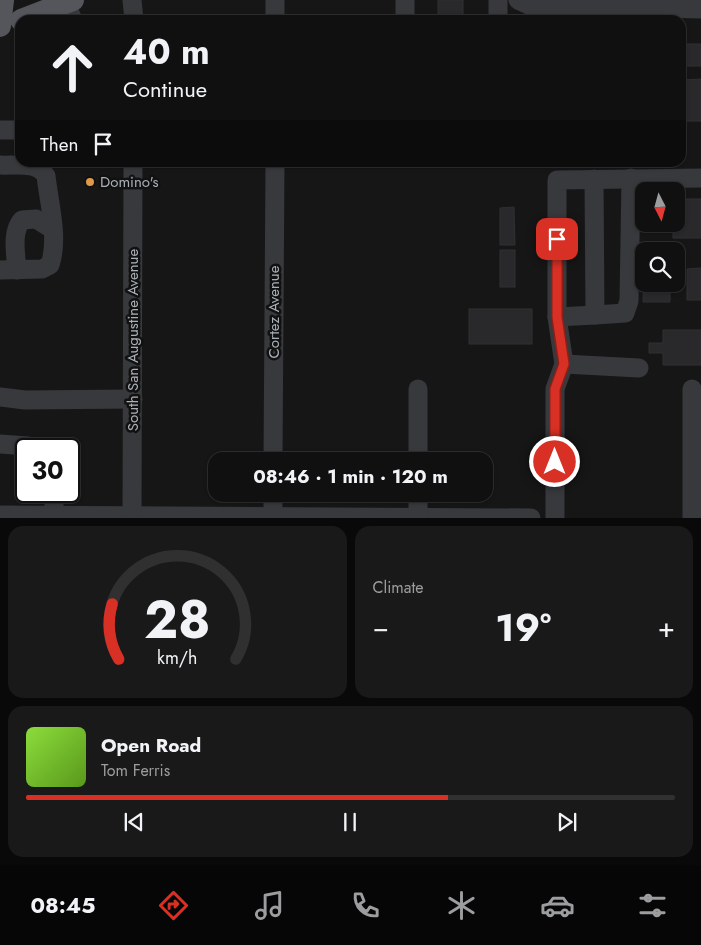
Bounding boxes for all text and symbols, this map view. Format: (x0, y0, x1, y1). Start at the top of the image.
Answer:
text: 40 m (123, 27, 210, 77)
icon: ahead (40, 35, 105, 100)
text: Continue (123, 73, 207, 105)
icon: arrive (89, 130, 117, 158)
text: Then (40, 131, 79, 158)
place label: Domino's (100, 171, 158, 193)
marker: Domino's (84, 176, 96, 188)
north arrow (635, 182, 685, 232)
map controls (635, 182, 685, 292)
pin (536, 218, 578, 260)
icon: arrive (543, 225, 571, 253)
button: search (635, 242, 685, 292)
street label: South San Augustine Avenue (122, 249, 144, 431)
street label: Cortez Avenue (263, 265, 285, 358)
position arrow (528, 435, 580, 487)
speed limit sign: 30 (15, 438, 80, 503)
text: 08:46 · 1 min · 120 m (253, 463, 448, 490)
text: Climate (373, 576, 424, 599)
text: 28 (144, 582, 211, 658)
text: 19° (495, 600, 551, 655)
text: − (373, 607, 389, 648)
text: + (658, 607, 675, 648)
text: km/h (157, 645, 197, 671)
text: Open Road (101, 732, 201, 759)
text: Tom Ferris (101, 759, 170, 782)
icon: previous (120, 808, 148, 836)
icon: pause (336, 808, 364, 836)
icon: next (553, 808, 581, 836)
icon: directions (156, 888, 191, 923)
icon: music (252, 888, 287, 923)
icon: phone (348, 888, 383, 923)
icon: climate (444, 888, 479, 923)
icon: car (540, 888, 575, 923)
icon: filters (635, 888, 670, 923)
text: 08:45 (30, 889, 95, 921)

